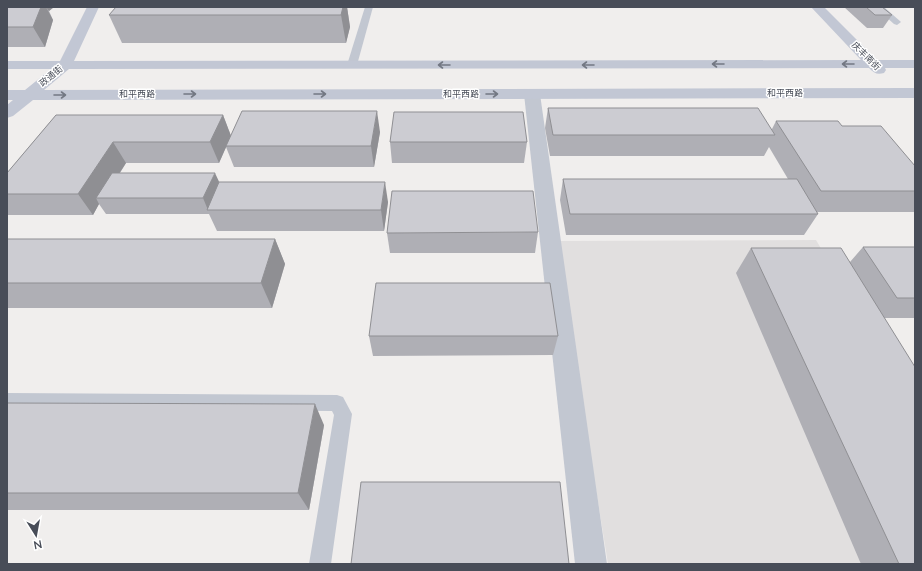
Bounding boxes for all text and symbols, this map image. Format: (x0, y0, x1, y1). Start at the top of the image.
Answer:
street label: 庆丰南街 (850, 39, 883, 72)
one-way arrow (712, 60, 725, 68)
one-way arrow (842, 60, 855, 68)
one-way arrow (438, 61, 451, 69)
one-way arrow (582, 61, 595, 69)
street label: 政通街 (37, 63, 65, 89)
street label: 和平西路 (767, 87, 803, 98)
street label: 和平西路 (119, 88, 155, 99)
street label: 和平西路 (443, 88, 479, 99)
one-way arrow (183, 90, 196, 98)
one-way arrow (313, 90, 326, 98)
one-way arrow (485, 90, 498, 98)
one-way arrow (53, 91, 66, 99)
north arrow (16, 515, 56, 555)
text: N (33, 538, 43, 552)

